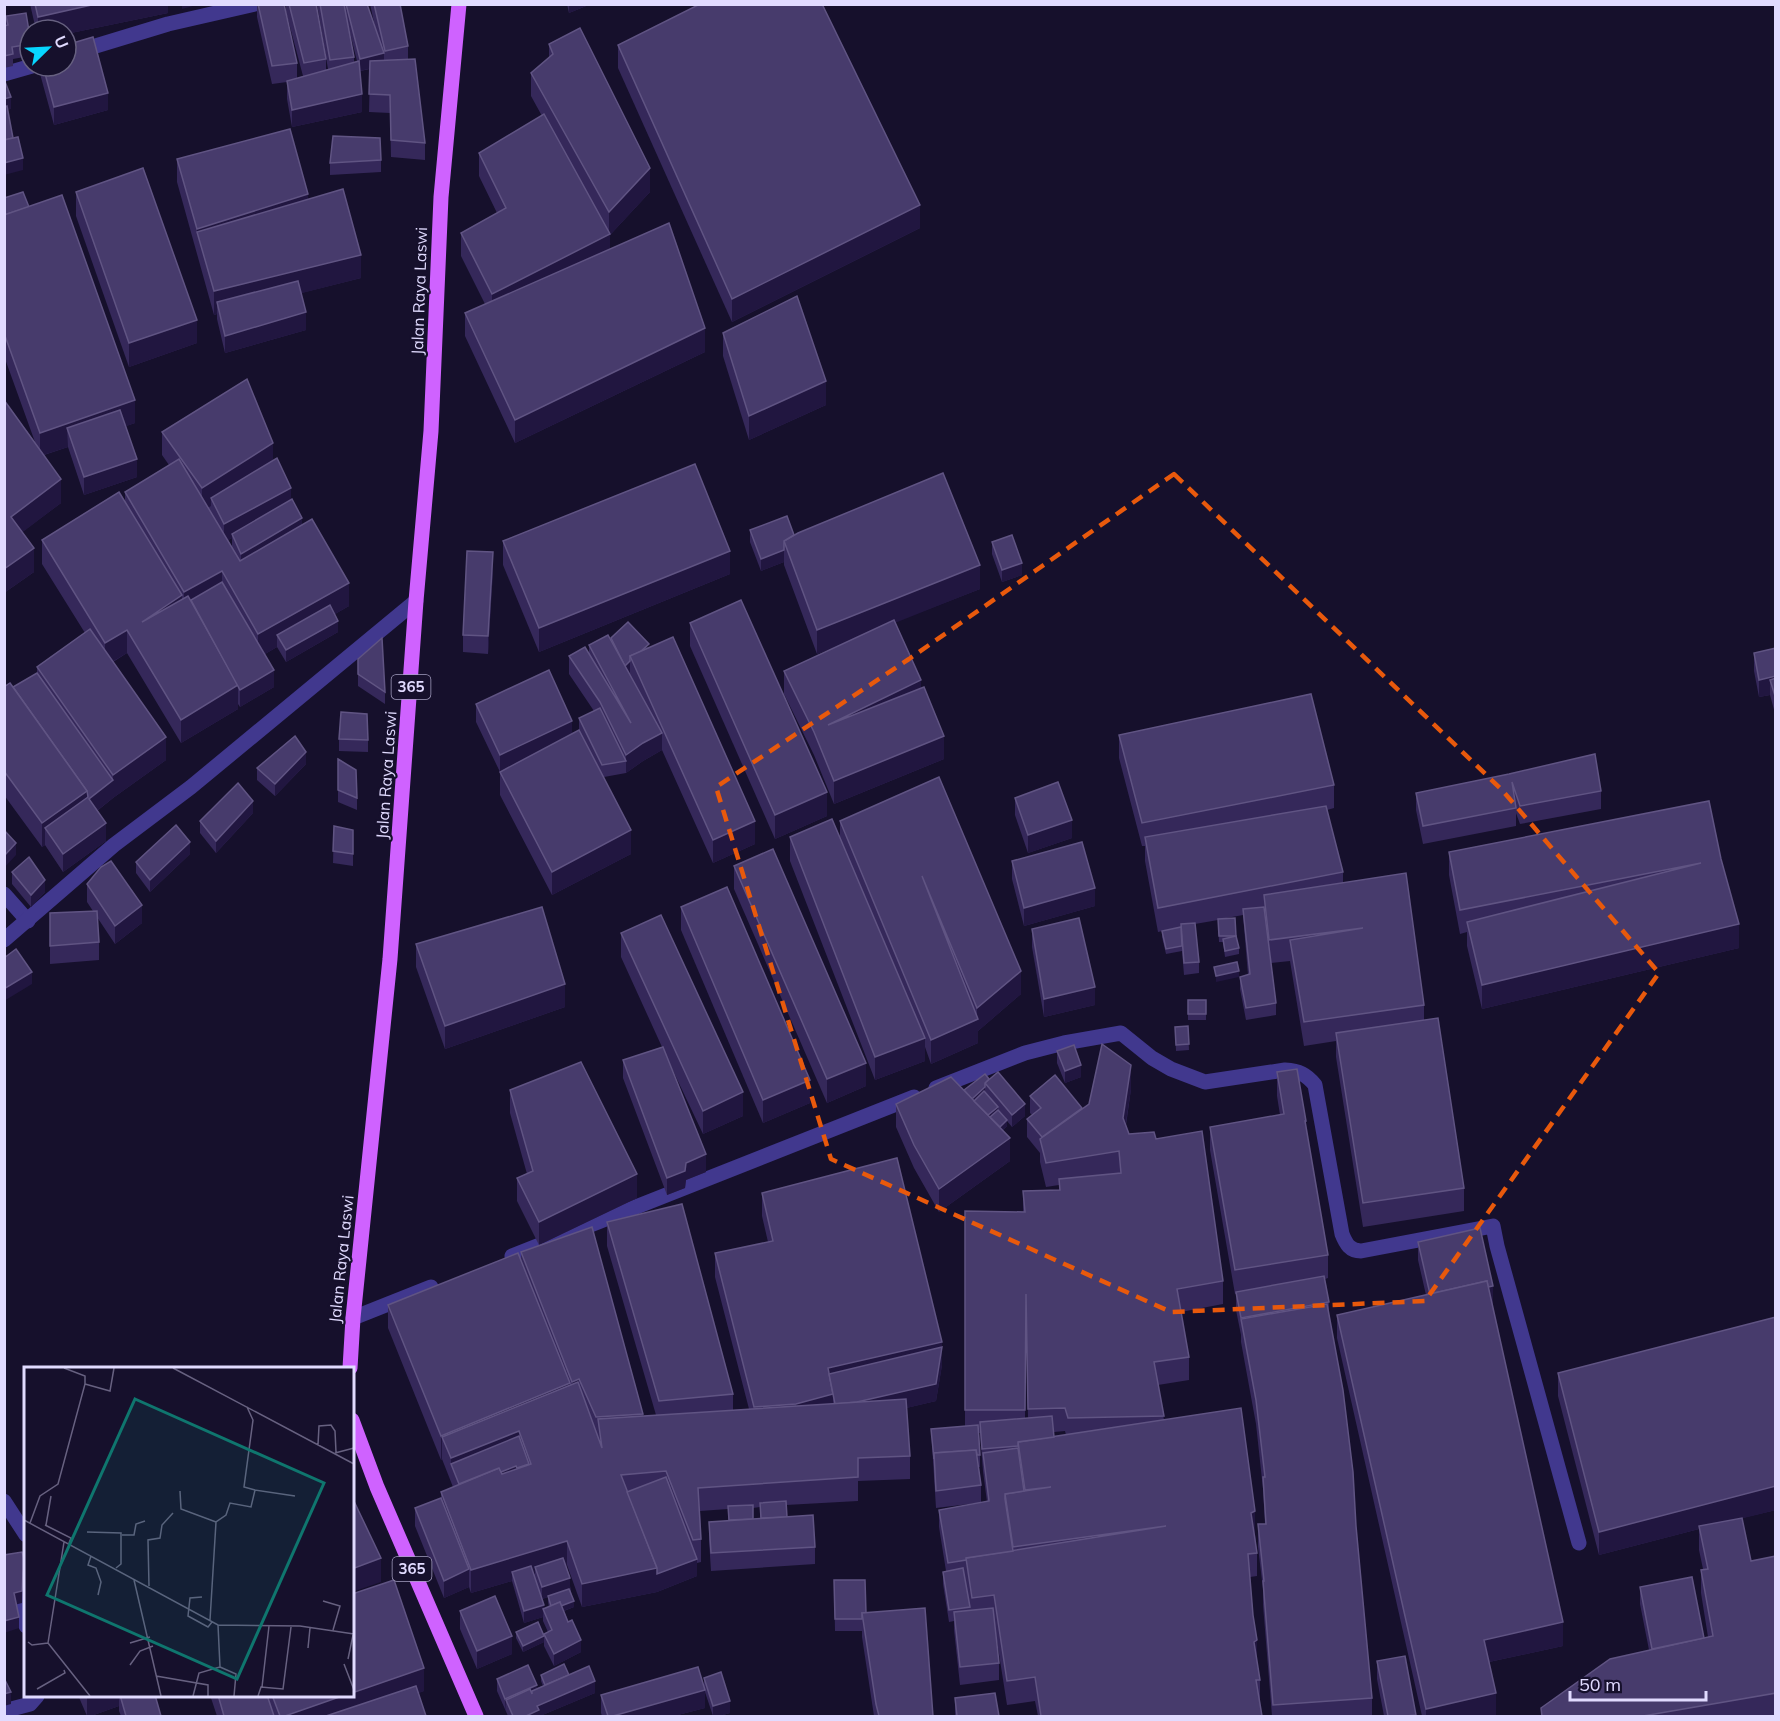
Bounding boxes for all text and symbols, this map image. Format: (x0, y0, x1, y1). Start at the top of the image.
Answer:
north arrow (18, 18, 78, 78)
text: U (50, 32, 73, 51)
street label: Jalan Raya Laswi (407, 227, 431, 355)
road number: 365 (392, 675, 430, 699)
street label: Jalan Raya Laswi (372, 710, 400, 840)
street label: Jalan Raya Laswi (324, 1194, 358, 1324)
inset map (24, 1367, 354, 1697)
road number: 365 (392, 1557, 432, 1581)
scale bar (1570, 1664, 1706, 1702)
text: 50 m (1579, 1673, 1621, 1696)

